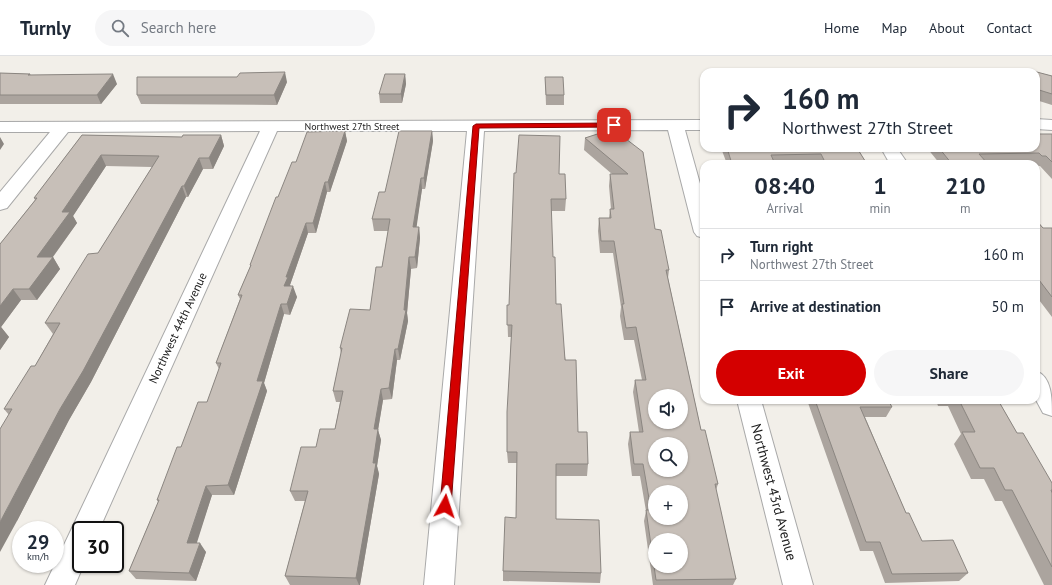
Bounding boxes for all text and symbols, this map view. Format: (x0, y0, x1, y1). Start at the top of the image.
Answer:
search box (95, 10, 375, 46)
text: Turnly (20, 16, 71, 40)
icon: search (109, 17, 131, 39)
text: Search here (141, 18, 216, 37)
text: Home (824, 19, 859, 37)
text: Map (881, 19, 907, 37)
text: About (929, 19, 965, 37)
text: Contact (987, 19, 1032, 37)
text: 160 m (782, 80, 859, 117)
icon: right (716, 84, 768, 136)
pin (597, 108, 631, 142)
icon: arrive (603, 114, 625, 136)
text: Northwest 27th Street (782, 116, 953, 139)
street label: Northwest 27th Street (305, 120, 400, 133)
text: 08:40 (754, 170, 815, 201)
text: 1 (873, 170, 887, 201)
text: 210 (945, 170, 986, 201)
text: Arrival (767, 200, 803, 217)
text: min (869, 200, 891, 217)
text: m (960, 200, 971, 217)
text: Turn right (750, 237, 813, 256)
icon: right (716, 244, 738, 266)
text: 160 m (983, 245, 1024, 264)
text: Northwest 27th Street (750, 256, 873, 273)
street label: Northwest 44th Avenue (145, 270, 210, 386)
icon: arrive (716, 296, 738, 318)
text: Arrive at destination (750, 297, 881, 316)
text: 50 m (991, 297, 1024, 316)
button: Exit (716, 350, 866, 396)
button: Share (874, 350, 1024, 396)
map controls (648, 389, 688, 573)
button: sound (648, 389, 688, 429)
street label: Northwest 43rd Avenue (747, 422, 801, 562)
button: search (648, 437, 688, 477)
position arrow (424, 485, 466, 527)
button: + (648, 485, 688, 525)
speed limit sign: 30 (72, 521, 124, 573)
text: 29 (27, 529, 49, 555)
button: − (648, 533, 688, 573)
text: km/h (27, 550, 49, 563)

